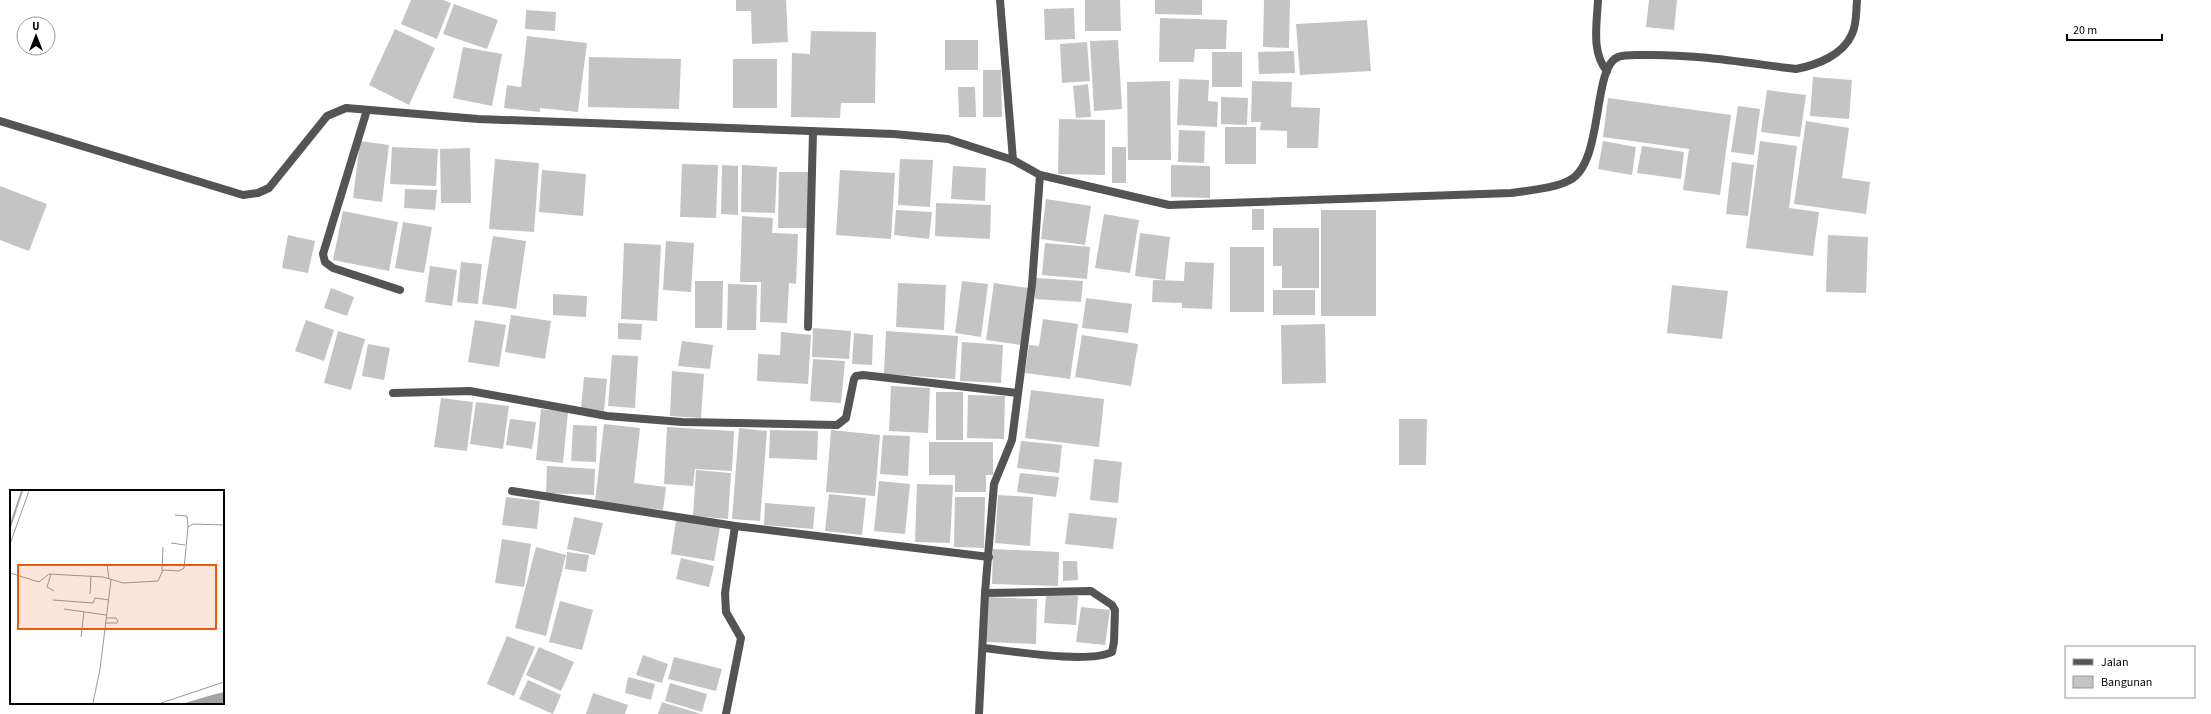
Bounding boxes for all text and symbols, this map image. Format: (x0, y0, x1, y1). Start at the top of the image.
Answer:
north arrow (16, 16, 56, 56)
scale bar (2067, 16, 2162, 42)
text: U (32, 19, 40, 34)
text: 20 m (2073, 22, 2097, 39)
inset map (10, 490, 224, 704)
legend (2065, 646, 2195, 698)
text: Jalan (2101, 654, 2128, 671)
text: Bangunan (2101, 674, 2152, 691)

